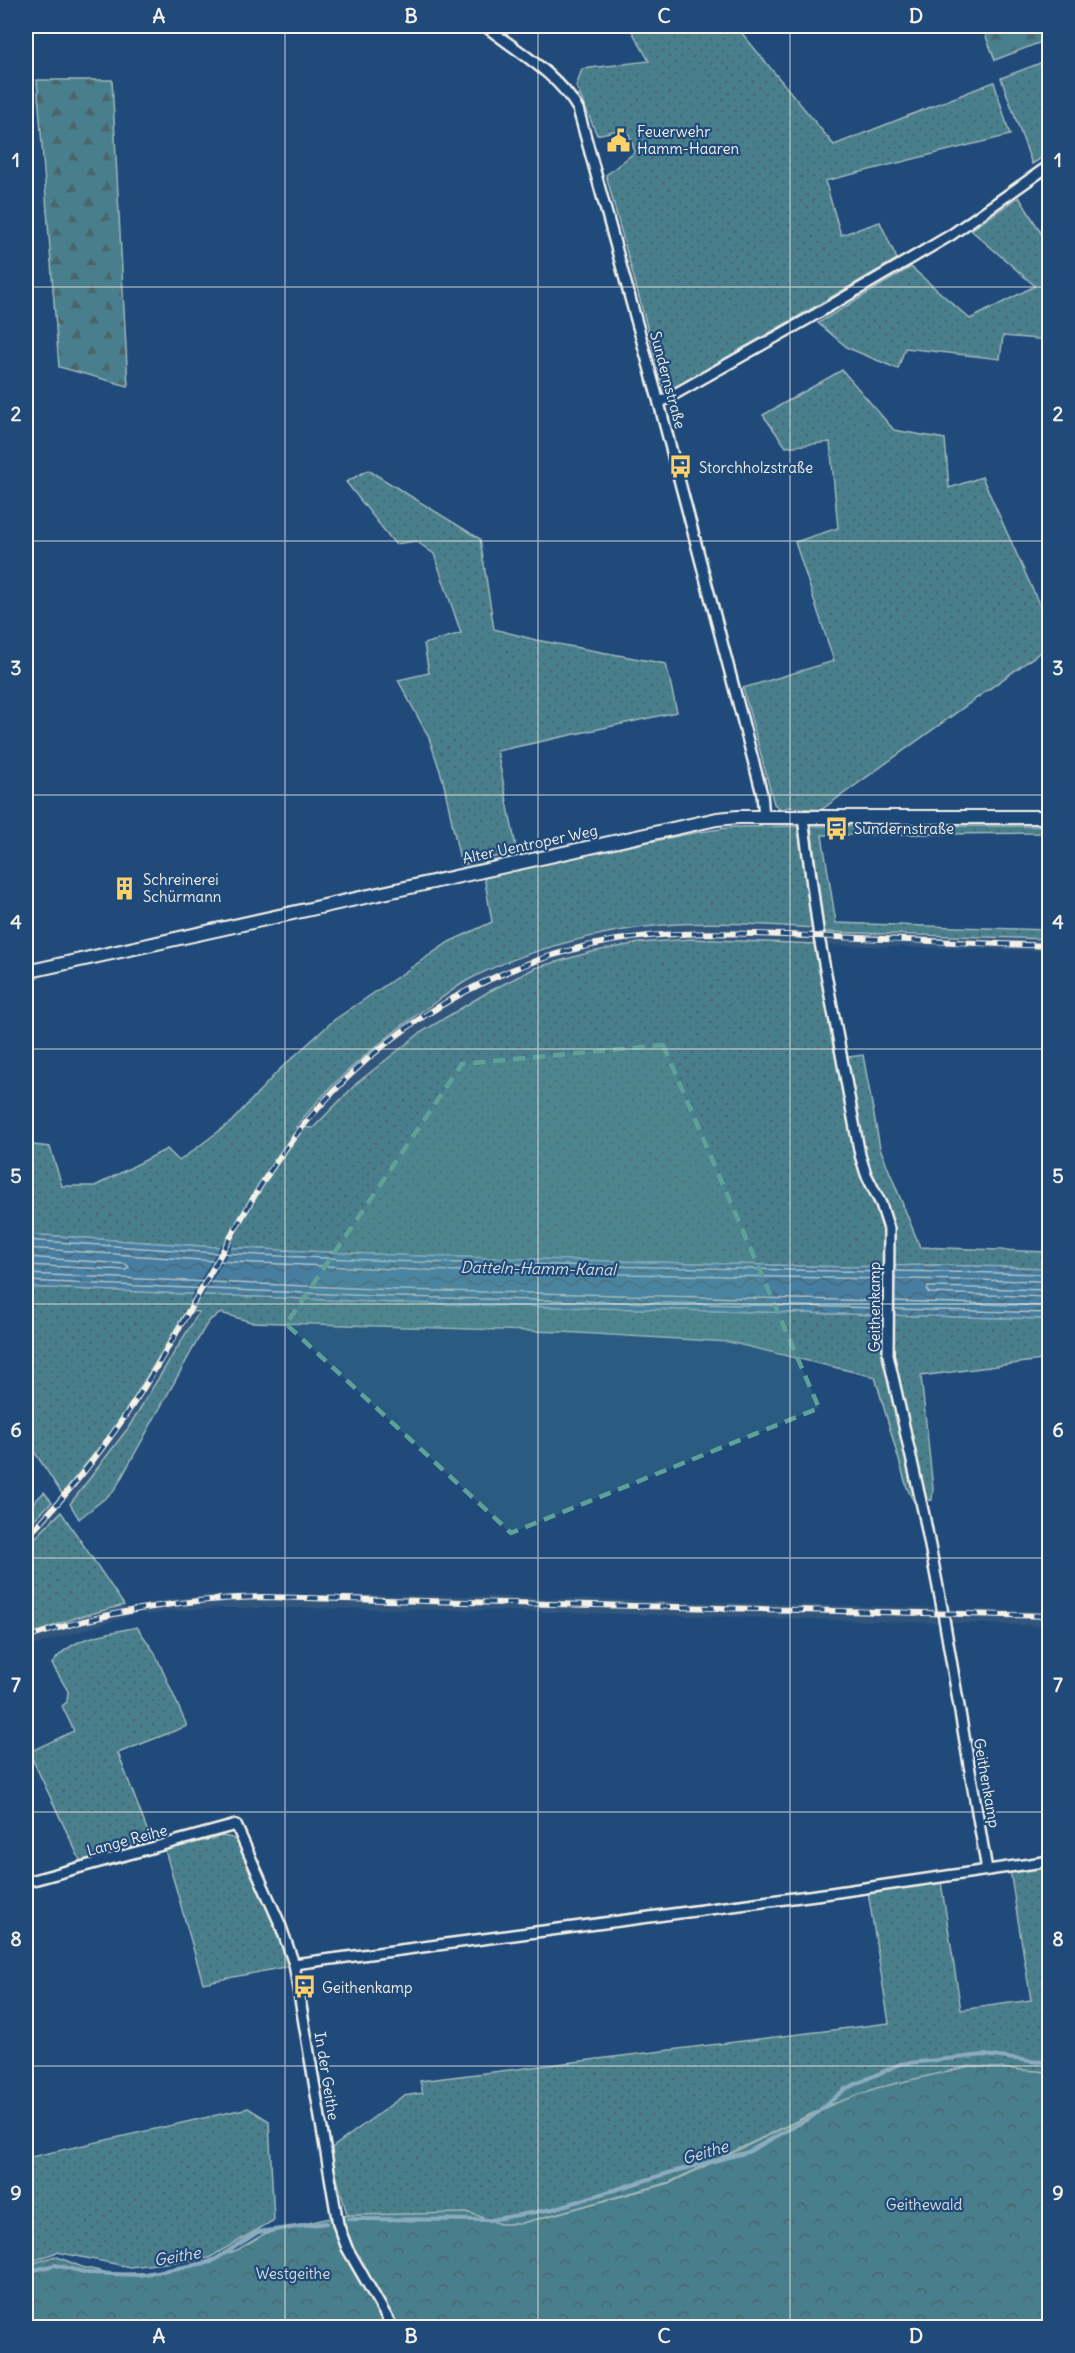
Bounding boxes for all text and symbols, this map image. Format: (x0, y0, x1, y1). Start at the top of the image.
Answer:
text: A (153, 3, 166, 28)
text: B (404, 3, 418, 28)
text: C (657, 3, 671, 28)
text: D (909, 3, 923, 28)
place label: Feuerwehr Hamm-Haaren (637, 122, 740, 158)
public building icon: Feuerwehr Hamm-Haaren (606, 127, 632, 153)
text: 1 (12, 147, 20, 172)
text: 1 (1054, 147, 1062, 172)
street label: Sundernstraße (646, 329, 690, 431)
text: 2 (11, 401, 22, 426)
text: 2 (1053, 401, 1064, 426)
bus stop icon: Storchholzstraße (668, 454, 694, 480)
place label: Storchholzstraße (699, 458, 813, 477)
text: 3 (10, 655, 22, 680)
text: 3 (1052, 655, 1064, 680)
bus stop icon: Sundernstraße (823, 815, 849, 841)
place label: Sundernstraße (854, 819, 954, 838)
street label: Alter Uentroper Weg (461, 820, 599, 868)
place label: Schreinerei Schürmann (143, 870, 222, 906)
building icon: Schreinerei Schürmann (112, 875, 138, 901)
text: 4 (10, 909, 22, 934)
text: 4 (1052, 909, 1064, 934)
text: 5 (10, 1163, 22, 1188)
text: 5 (1052, 1163, 1064, 1188)
water label: Datteln-Hamm-Kanal (460, 1257, 618, 1279)
street label: Geithenkamp (865, 1262, 884, 1352)
text: 6 (10, 1417, 22, 1442)
text: 6 (1052, 1417, 1064, 1442)
text: 7 (11, 1672, 21, 1697)
text: 7 (1053, 1672, 1063, 1697)
street label: Geithenkamp (970, 1737, 1004, 1829)
street label: Lange Reihe (85, 1820, 169, 1860)
text: 8 (10, 1926, 22, 1951)
text: 8 (1052, 1926, 1064, 1951)
bus stop icon: Geithenkamp (291, 1974, 317, 2000)
place label: Geithenkamp (322, 1978, 413, 1997)
street label: In der Geithe (311, 2030, 343, 2122)
water label: Geithe (680, 2135, 732, 2168)
text: 9 (10, 2180, 22, 2205)
text: 9 (1052, 2180, 1064, 2205)
park label: Geithewald (886, 2195, 962, 2214)
water label: Geithe (152, 2242, 203, 2270)
park label: Westgeithe (256, 2264, 330, 2283)
text: A (153, 2323, 166, 2348)
text: B (404, 2323, 418, 2348)
text: C (657, 2323, 671, 2348)
text: D (909, 2323, 923, 2348)

